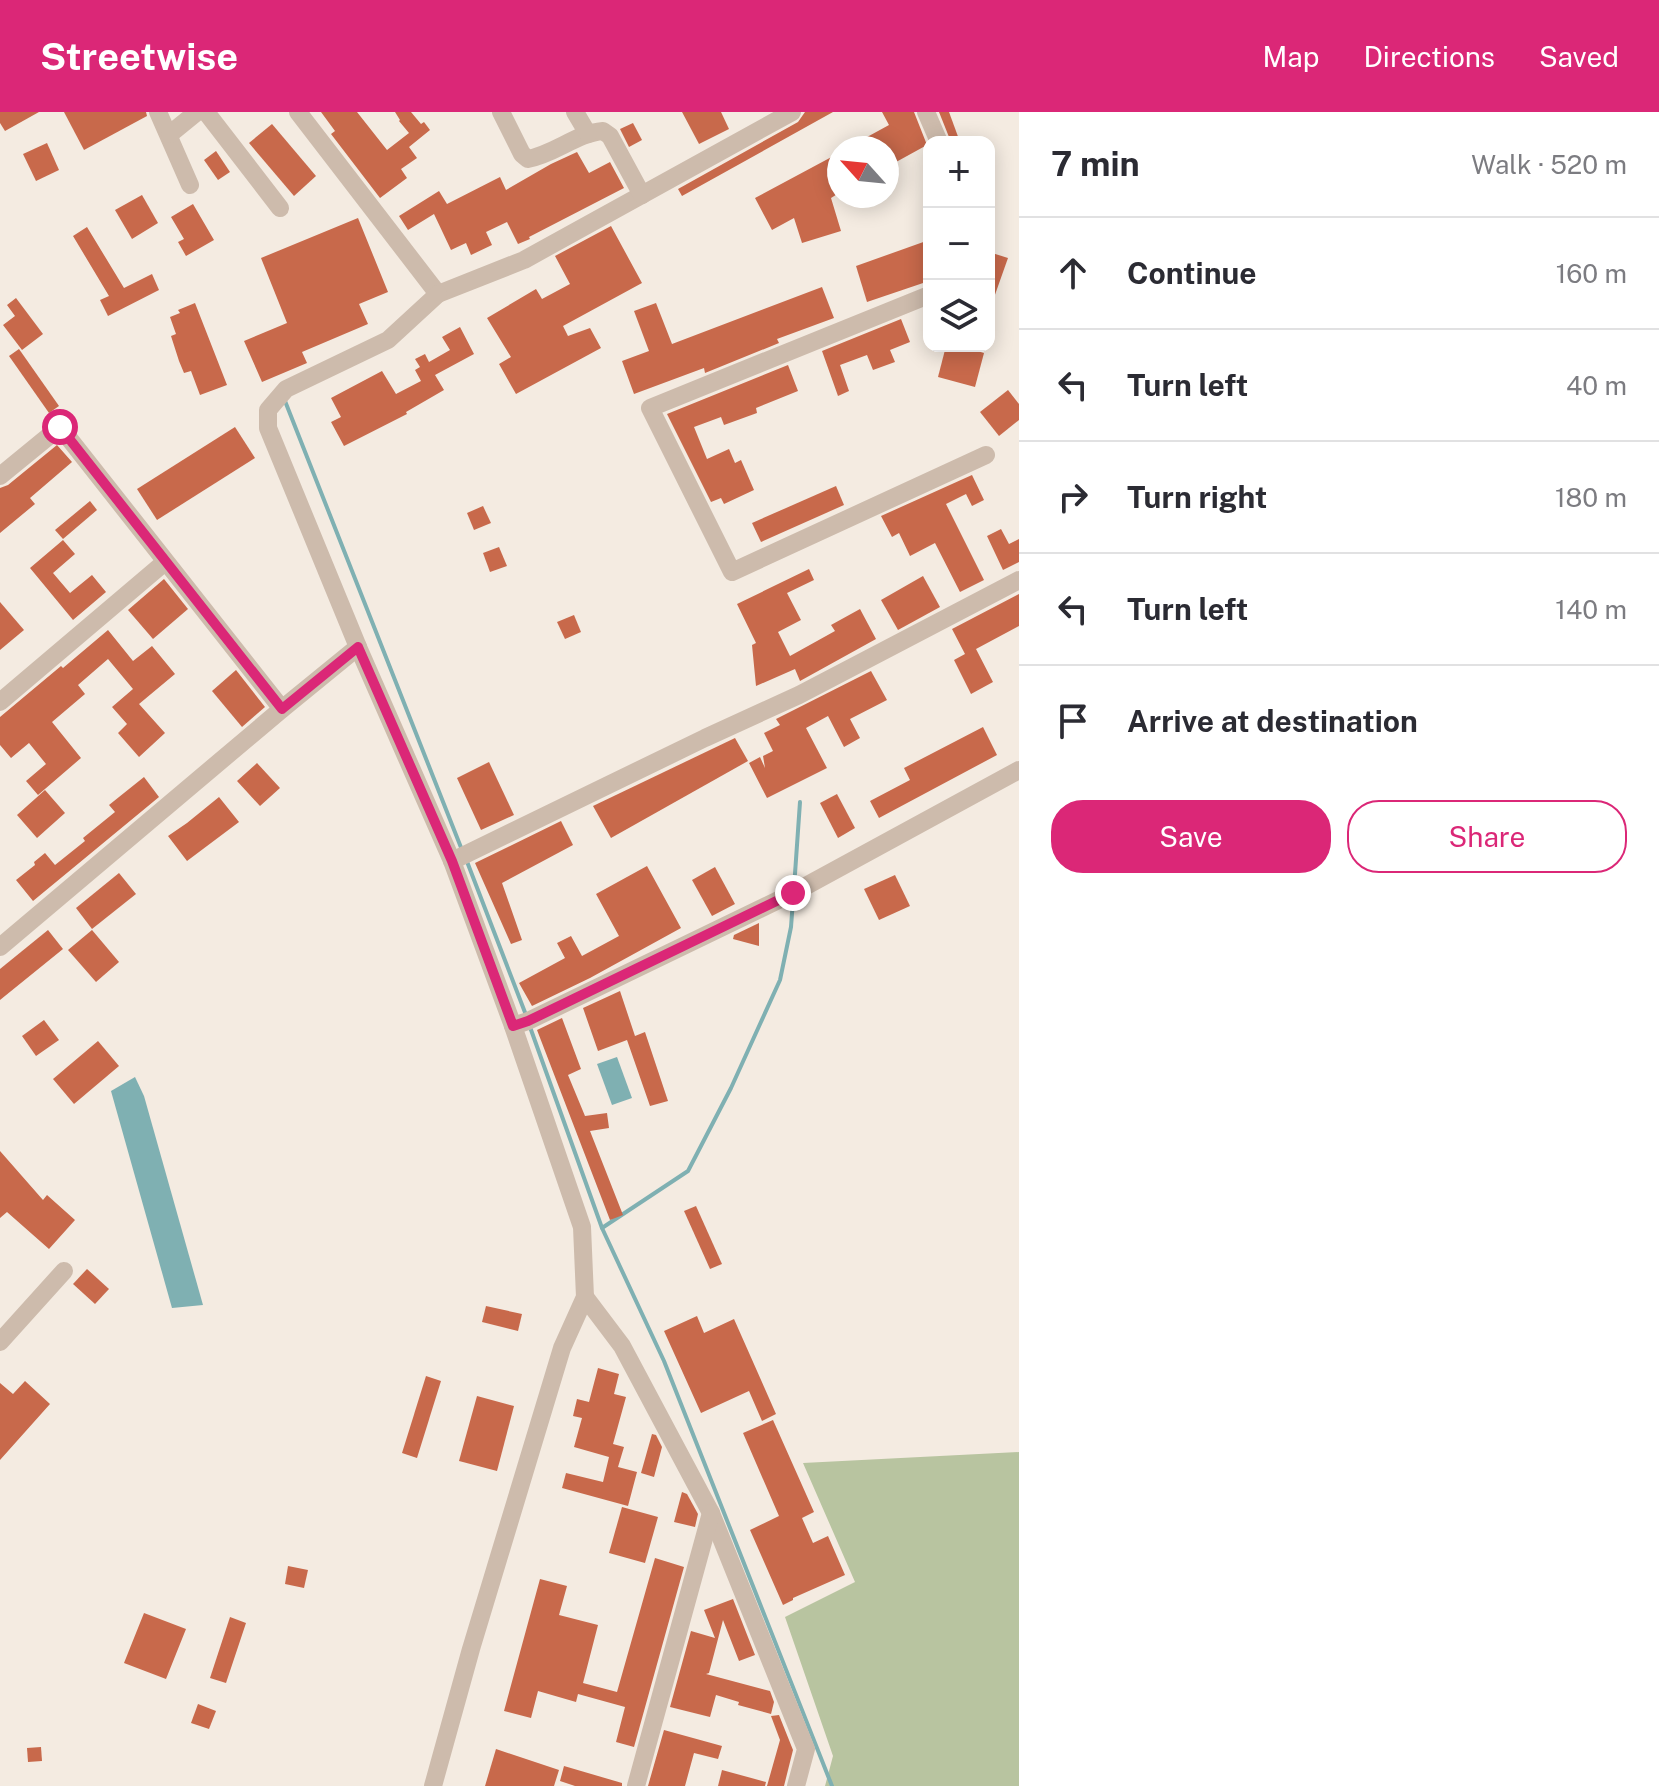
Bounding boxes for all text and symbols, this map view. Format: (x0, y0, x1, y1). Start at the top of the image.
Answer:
text: Streetwise (40, 34, 238, 79)
text: Map (1263, 40, 1319, 73)
text: Directions (1363, 40, 1495, 73)
text: Saved (1539, 40, 1619, 73)
north arrow (827, 136, 899, 208)
map controls (923, 136, 995, 352)
button: + (923, 136, 995, 208)
text: 7 min (1051, 144, 1140, 184)
text: Walk · 520 m (1471, 149, 1627, 180)
button: − (923, 208, 995, 280)
icon: ahead (1051, 251, 1095, 295)
text: Continue (1127, 255, 1257, 291)
text: 160 m (1556, 258, 1627, 289)
button: layers (923, 280, 995, 352)
icon: left (1051, 363, 1095, 407)
text: Turn left (1127, 367, 1248, 403)
text: 40 m (1566, 370, 1627, 401)
route start (42, 409, 78, 445)
icon: right (1051, 475, 1095, 519)
text: Turn right (1127, 479, 1267, 515)
text: 180 m (1555, 482, 1627, 513)
icon: left (1051, 587, 1095, 631)
text: Turn left (1127, 591, 1248, 627)
text: 140 m (1555, 594, 1627, 625)
icon: arrive (1051, 699, 1095, 743)
text: Arrive at destination (1127, 703, 1418, 739)
button: Save (1051, 800, 1331, 873)
button: Share (1347, 800, 1627, 873)
route end (775, 875, 811, 911)

